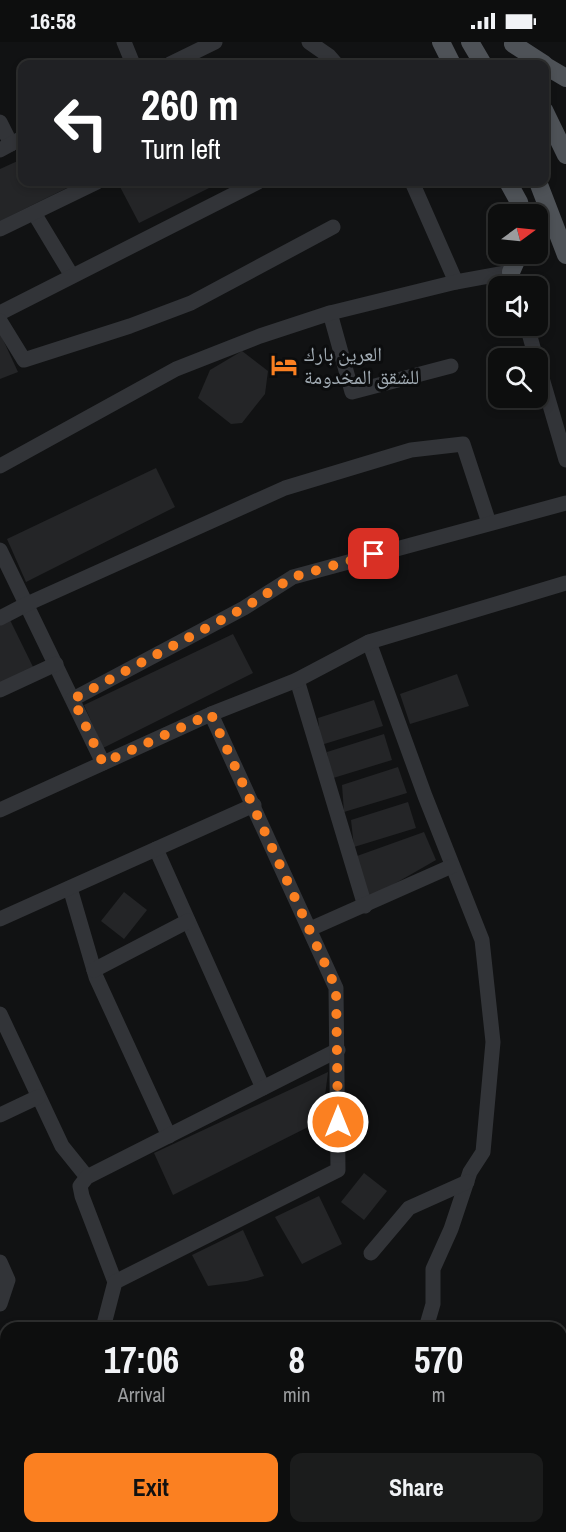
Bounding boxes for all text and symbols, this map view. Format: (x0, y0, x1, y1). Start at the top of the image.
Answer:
text: 16:58 (30, 6, 76, 36)
text: 260 m (141, 77, 239, 133)
icon: left (42, 84, 120, 162)
text: Turn left (141, 131, 220, 167)
north arrow (488, 204, 548, 264)
map controls (488, 204, 548, 408)
button: sound (488, 276, 548, 336)
place label: العرين بارك للشقق المخدومة (304, 340, 419, 390)
button: search (488, 348, 548, 408)
hotel icon: العرين بارك للشقق المخدومة (269, 350, 299, 380)
pin (348, 528, 399, 579)
icon: arrive (357, 537, 390, 570)
position arrow (306, 1090, 370, 1154)
text: 17:06 (104, 1336, 179, 1384)
text: 8 (288, 1336, 305, 1384)
text: 570 (414, 1336, 463, 1384)
text: Arrival (118, 1381, 165, 1408)
text: min (283, 1381, 310, 1408)
text: m (432, 1381, 445, 1408)
button: Exit (24, 1453, 278, 1522)
button: Share (290, 1453, 543, 1522)

